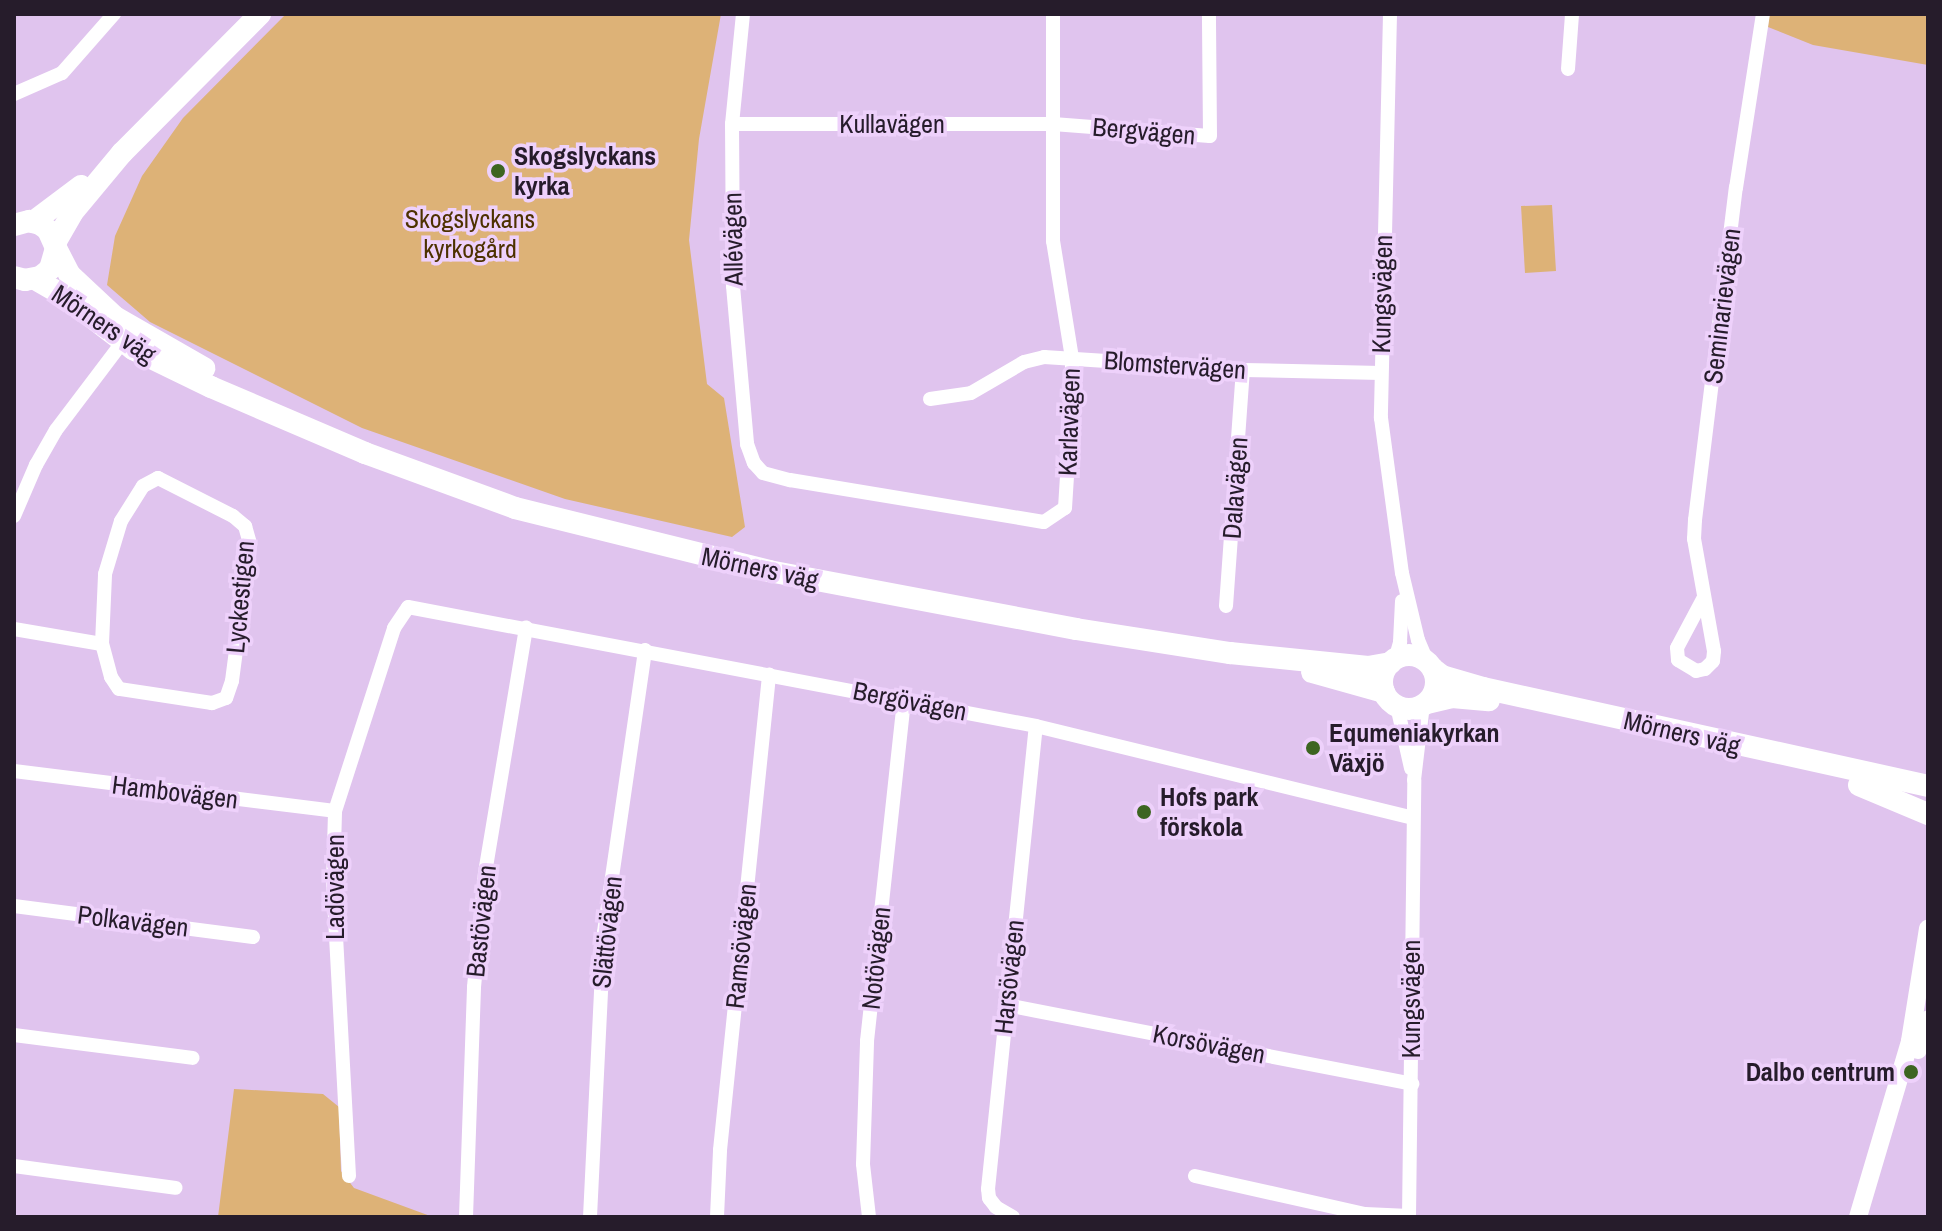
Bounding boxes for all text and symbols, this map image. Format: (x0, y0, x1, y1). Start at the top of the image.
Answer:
street label: Kullavägen (839, 108, 945, 140)
street label: Bergvägen (1091, 111, 1197, 151)
place label: Skogslyckans kyrka (514, 140, 656, 202)
marker: Skogslyckans kyrka (489, 162, 507, 180)
street label: Allévägen (717, 192, 749, 286)
park label: Skogslyckans kyrkogård (405, 203, 535, 264)
street label: Seminarievägen (1697, 226, 1747, 386)
street label: Kungsvägen (1365, 234, 1399, 354)
street label: Mörners väg (46, 278, 162, 370)
street label: Blomstervägen (1103, 344, 1247, 386)
street label: Karlavägen (1052, 368, 1086, 476)
street label: Dalavägen (1216, 436, 1254, 540)
street label: Lyckestigen (220, 539, 260, 655)
street label: Mörners väg (699, 540, 821, 596)
street label: Bergövägen (851, 675, 969, 727)
street label: Mörners väg (1621, 704, 1743, 762)
place label: Equmeniakyrkan Växjö (1329, 717, 1500, 778)
marker: Equmeniakyrkan Växjö (1304, 739, 1322, 757)
street label: Hambovägen (110, 769, 240, 815)
place label: Hofs park förskola (1160, 781, 1258, 842)
marker: Hofs park förskola (1135, 803, 1153, 821)
street label: Ladövägen (319, 834, 351, 940)
street label: Bastövägen (460, 863, 502, 979)
street label: Slättövägen (586, 874, 628, 990)
street label: Ramsövägen (719, 882, 763, 1010)
street label: Polkavägen (76, 899, 190, 943)
street label: Notövägen (855, 905, 897, 1011)
street label: Harsövägen (987, 918, 1031, 1036)
street label: Kungsvägen (1395, 940, 1427, 1058)
street label: Korsövägen (1150, 1018, 1268, 1070)
place label: Dalbo centrum (1746, 1056, 1895, 1088)
marker: Dalbo centrum (1902, 1063, 1920, 1081)

